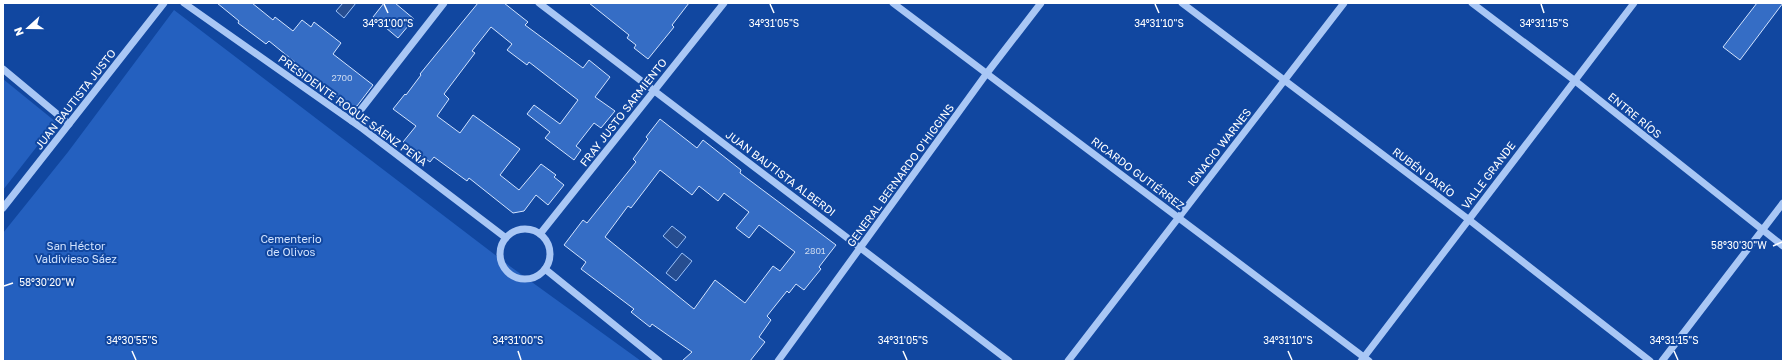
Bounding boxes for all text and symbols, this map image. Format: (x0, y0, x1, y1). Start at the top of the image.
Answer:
north arrow (8, 8, 48, 48)
text: 34°31'00"S (363, 17, 413, 29)
text: 34°31'05"S (749, 17, 799, 29)
text: 34°31'10"S (1134, 17, 1184, 29)
text: 34°31'15"S (1519, 17, 1569, 29)
text: N (11, 26, 26, 38)
street label: JUAN BAUTISTA JUSTO (32, 46, 118, 152)
street label: PRESIDENTE ROQUE SÁENZ PEÑA (276, 52, 430, 169)
street label: FRAY JUSTO SARMIENTO (577, 56, 669, 168)
house number: 2700 (331, 72, 353, 83)
street label: ENTRE RÍOS (1606, 90, 1664, 140)
street label: GENERAL BERNARDO O'HIGGINS (844, 101, 956, 249)
street label: IGNACIO WARNES (1185, 105, 1253, 189)
street label: JUAN BAUTISTA ALBERDI (724, 127, 838, 219)
street label: RICARDO GUTIÉRREZ (1089, 134, 1187, 212)
street label: VALLE GRANDE (1458, 138, 1518, 211)
street label: RUBÉN DARÍO (1390, 144, 1458, 200)
park label: Cementerio de Olivos (260, 232, 322, 258)
park label: San Héctor Valdivieso Sáez (35, 239, 117, 265)
text: 58°30'30"W (1711, 239, 1767, 251)
house number: 2801 (805, 245, 826, 256)
text: 58°30'20"W (19, 276, 75, 288)
text: 34°30'55"S (106, 334, 158, 346)
text: 34°31'00"S (493, 334, 543, 346)
text: 34°31'05"S (878, 334, 928, 346)
text: 34°31'10"S (1263, 334, 1313, 346)
text: 34°31'15"S (1649, 334, 1699, 346)

